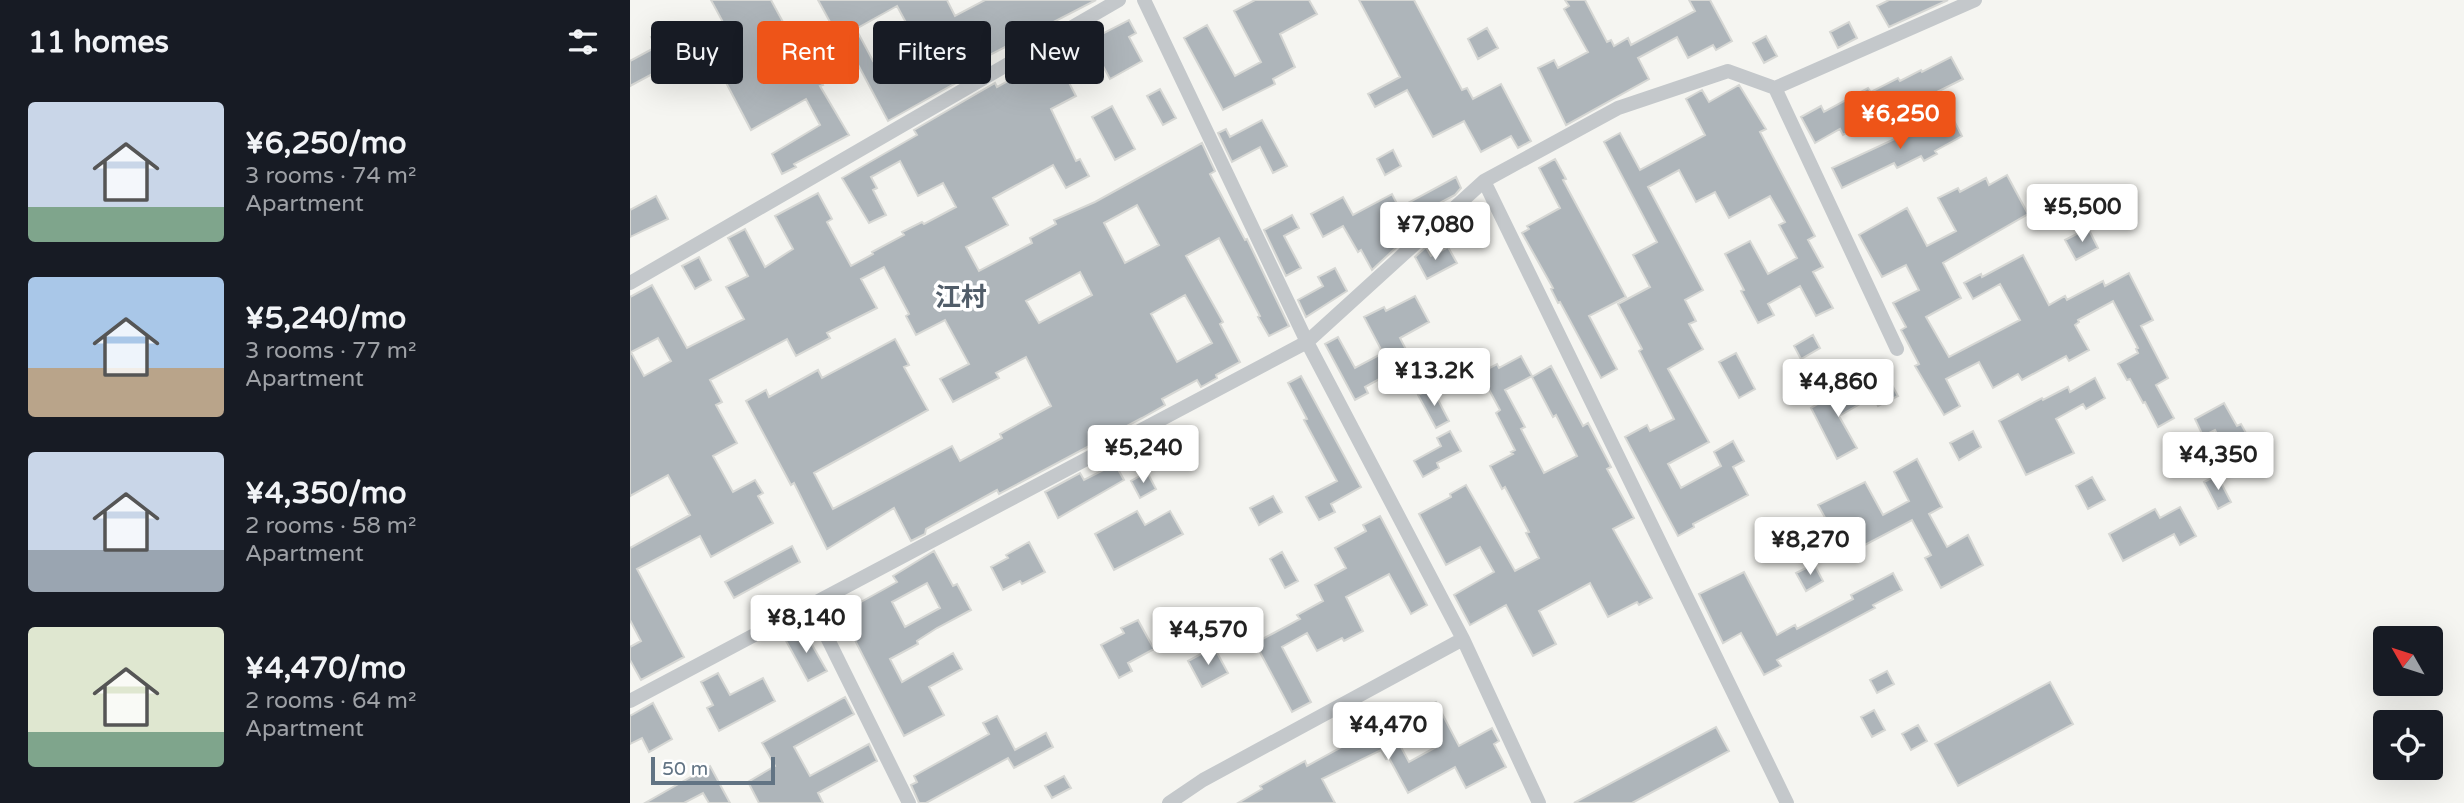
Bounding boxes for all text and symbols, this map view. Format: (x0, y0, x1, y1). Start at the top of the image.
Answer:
chip: Buy (651, 21, 743, 84)
chip: Rent (757, 21, 859, 84)
chip: Filters (873, 21, 991, 84)
chip: New (1005, 21, 1104, 84)
icon: filters (564, 23, 602, 61)
text: 11 homes (28, 24, 169, 61)
pin: ¥6,250 (1843, 92, 1957, 151)
text: ¥6,250 (1861, 100, 1939, 128)
text: ¥6,250/mo (245, 125, 407, 162)
icon: home (84, 130, 168, 214)
text: 3 rooms · 74 m² (245, 162, 416, 190)
pin: ¥5,500 (2025, 184, 2139, 244)
text: Apartment (245, 190, 364, 218)
text: ¥5,500 (2043, 193, 2121, 221)
pin: ¥7,080 (1378, 202, 1492, 262)
text: ¥7,080 (1396, 211, 1474, 239)
district label: 江村 (935, 282, 987, 313)
text: ¥5,240/mo (245, 300, 406, 337)
icon: home (84, 305, 168, 389)
text: 3 rooms · 77 m² (245, 337, 416, 365)
pin: ¥13.2K (1377, 348, 1491, 408)
text: ¥13.2K (1394, 357, 1474, 385)
pin: ¥4,860 (1781, 360, 1895, 419)
text: Apartment (245, 365, 364, 393)
text: ¥4,860 (1799, 368, 1877, 396)
pin: ¥5,240 (1086, 426, 1200, 485)
pin: ¥4,350 (2161, 433, 2275, 492)
text: ¥5,240 (1104, 434, 1182, 462)
text: ¥4,350 (2179, 441, 2257, 469)
text: ¥4,350/mo (245, 475, 407, 512)
icon: home (84, 480, 168, 564)
text: 2 rooms · 58 m² (245, 512, 416, 540)
pin: ¥8,270 (1753, 518, 1867, 577)
text: ¥8,270 (1771, 526, 1849, 554)
text: Apartment (245, 540, 364, 568)
pin: ¥8,140 (749, 596, 863, 655)
text: ¥8,140 (767, 604, 845, 632)
pin: ¥4,570 (1151, 608, 1265, 667)
text: ¥4,570 (1169, 616, 1247, 644)
north arrow (2373, 626, 2443, 696)
map controls (2373, 626, 2443, 780)
text: ¥4,470/mo (245, 650, 406, 687)
icon: home (84, 655, 168, 739)
text: 2 rooms · 64 m² (245, 687, 416, 715)
pin: ¥4,470 (1331, 702, 1445, 762)
button: locate (2373, 710, 2443, 780)
text: ¥4,470 (1349, 711, 1427, 739)
text: Apartment (245, 715, 364, 743)
scale bar (651, 754, 775, 786)
text: 50 m (662, 758, 708, 780)

